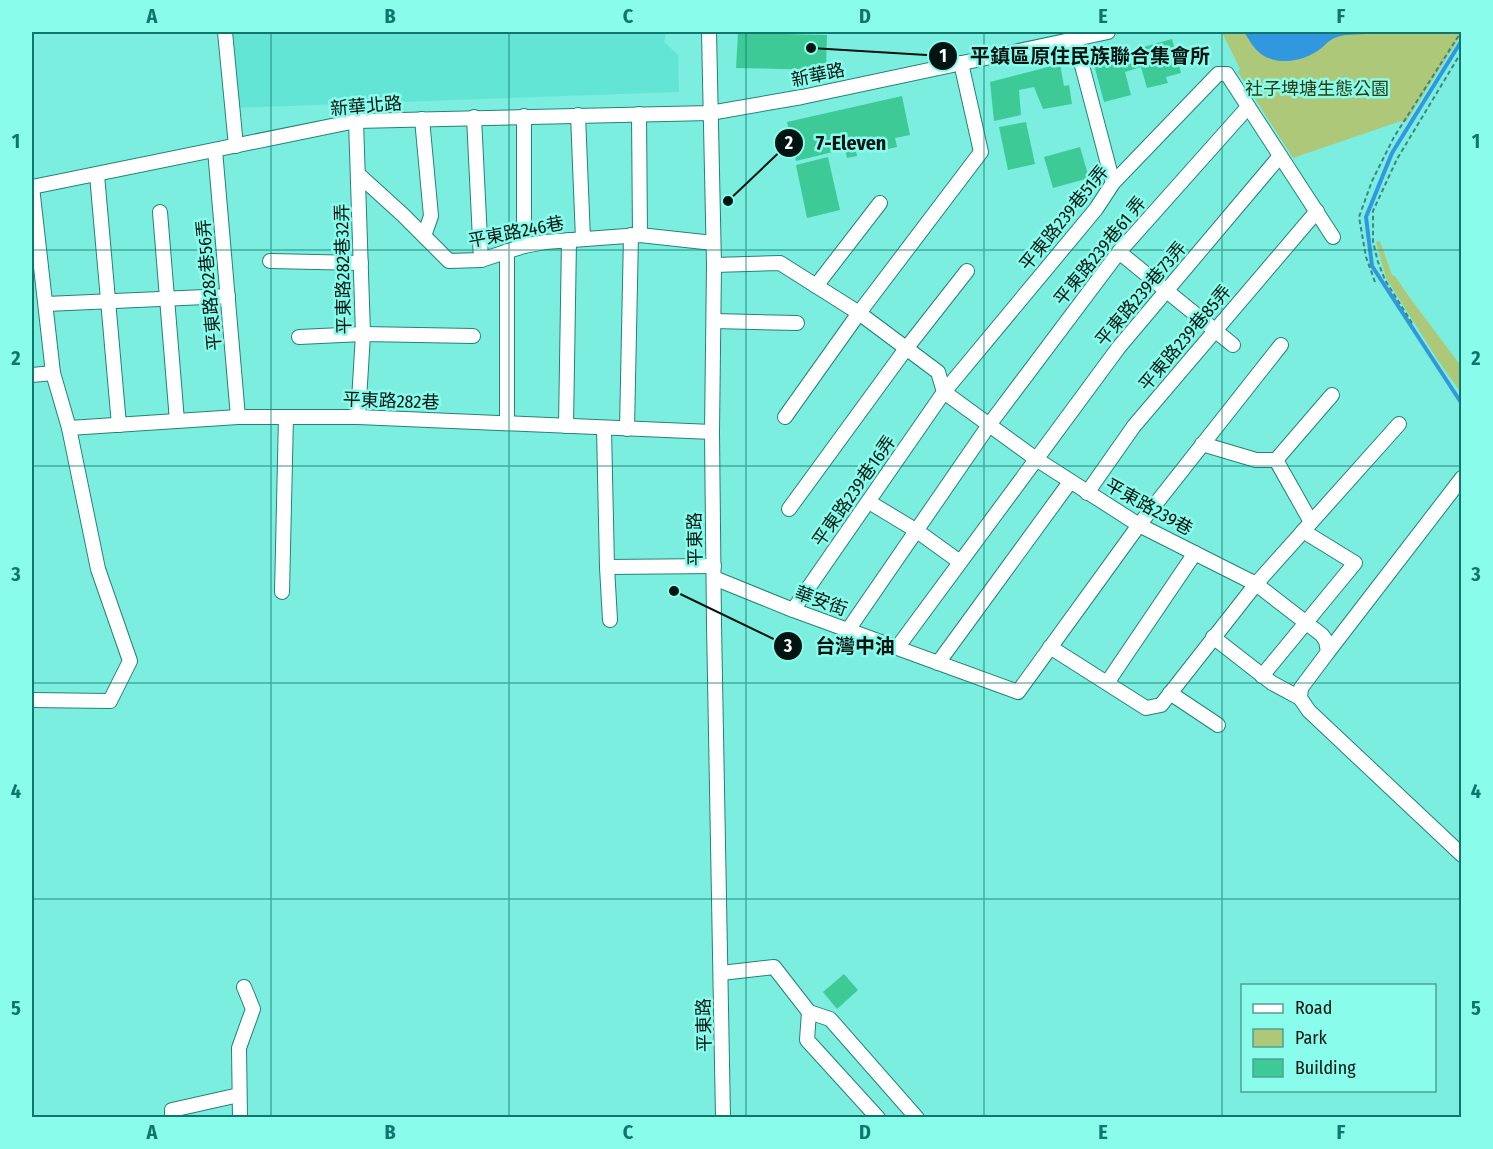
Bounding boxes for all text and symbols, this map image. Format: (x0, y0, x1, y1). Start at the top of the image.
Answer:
text: A (146, 4, 159, 28)
text: B (384, 4, 396, 28)
text: C (623, 4, 634, 28)
text: D (859, 4, 871, 28)
text: E (1098, 4, 1108, 28)
text: F (1337, 4, 1346, 28)
callout: 平鎮區原住民族聯合集會所 (928, 37, 1222, 75)
text: 平鎮區原住民族聯合集會所 (970, 44, 1210, 68)
text: 1 (939, 45, 947, 67)
street label: 新華路 (789, 59, 847, 91)
park label: 社子埤塘生態公園 (1245, 78, 1389, 100)
street label: 新華北路 (329, 92, 403, 120)
callout: 7-Eleven (774, 124, 899, 162)
text: 1 (12, 129, 20, 153)
text: 1 (1472, 129, 1480, 153)
text: 7-Eleven (816, 131, 886, 155)
text: 2 (784, 132, 793, 154)
street label: 平東路239巷51弄 (1015, 161, 1113, 275)
street label: 平東路239巷61 弄 (1049, 192, 1151, 310)
street label: 平東路282巷32弄 (331, 203, 355, 335)
street label: 平東路246巷 (466, 212, 566, 252)
street label: 平東路282巷56弄 (192, 218, 226, 352)
street label: 平東路239巷73弄 (1091, 237, 1191, 351)
street label: 平東路239巷85弄 (1134, 280, 1236, 396)
text: 2 (10, 346, 21, 370)
text: 2 (1470, 346, 1481, 370)
street label: 平東路282巷 (342, 388, 440, 414)
street label: 平東路239巷16弄 (808, 431, 900, 551)
street label: 平東路239巷 (1101, 474, 1197, 540)
street label: 平東路 (684, 512, 706, 566)
text: 3 (10, 562, 21, 586)
text: 3 (1470, 562, 1481, 586)
street label: 華安街 (792, 581, 850, 621)
callout: 台灣中油 (773, 627, 907, 665)
text: 台灣中油 (815, 634, 895, 658)
text: 3 (783, 635, 793, 657)
text: 4 (11, 779, 21, 803)
text: 4 (1471, 779, 1481, 803)
legend (1241, 984, 1436, 1092)
text: 5 (11, 996, 21, 1020)
text: 5 (1471, 996, 1481, 1020)
text: Road (1295, 997, 1332, 1019)
street label: 平東路 (693, 998, 715, 1052)
text: Park (1295, 1027, 1328, 1049)
text: Building (1295, 1057, 1356, 1079)
text: A (146, 1120, 159, 1144)
text: B (384, 1120, 396, 1144)
text: C (623, 1120, 634, 1144)
text: D (859, 1120, 871, 1144)
text: E (1098, 1120, 1108, 1144)
text: F (1337, 1120, 1346, 1144)

